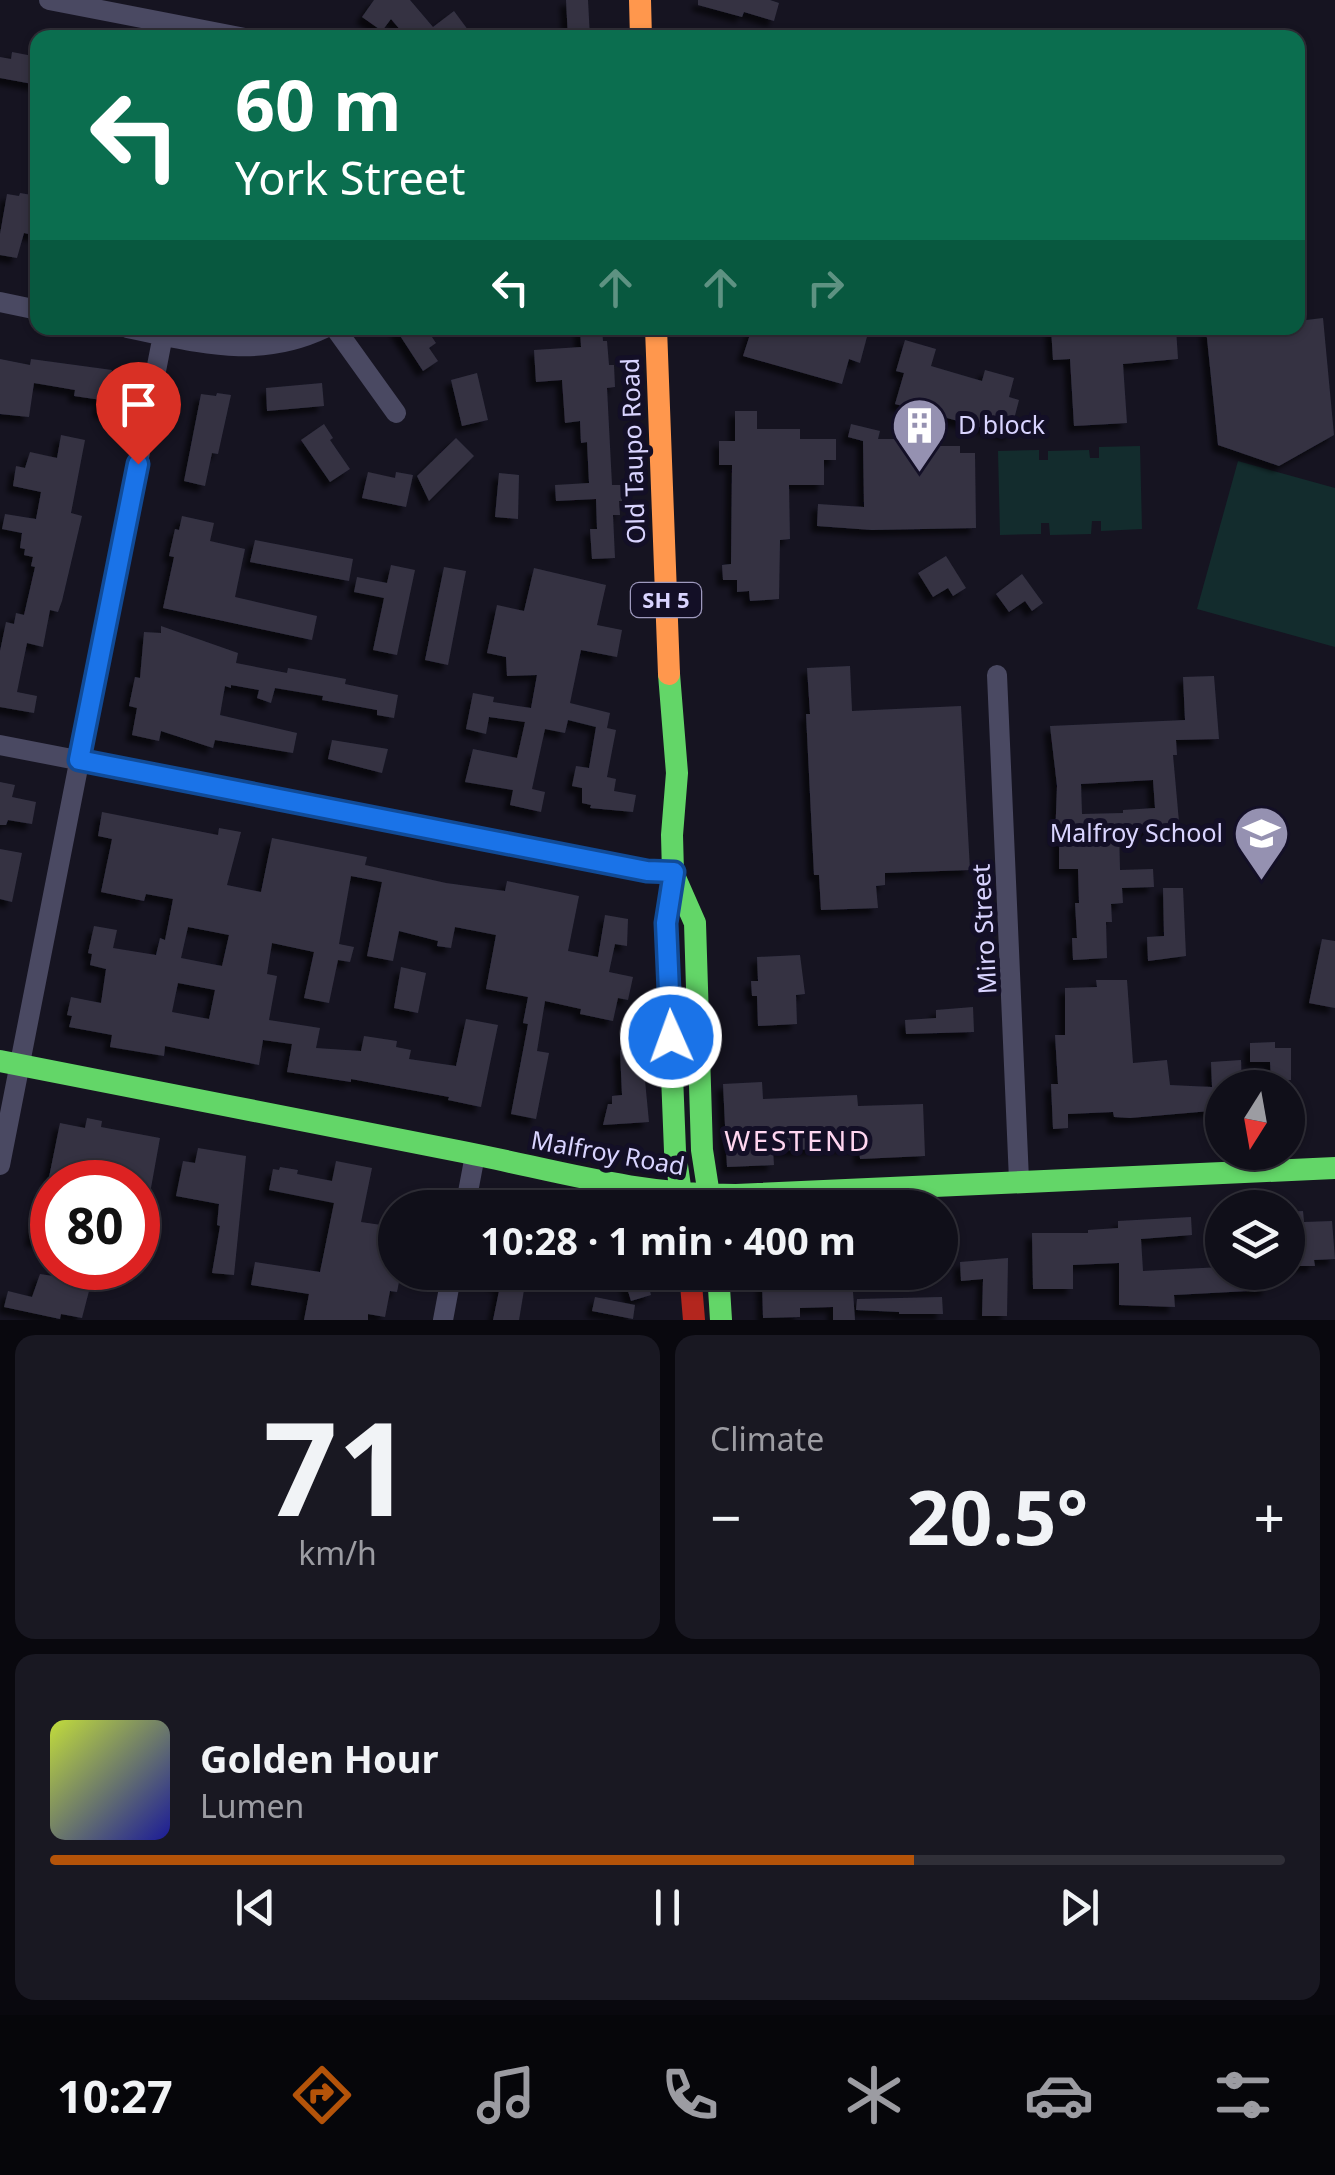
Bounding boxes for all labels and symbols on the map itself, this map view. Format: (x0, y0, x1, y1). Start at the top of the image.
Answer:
street label: Old Taupo Road (612, 357, 652, 545)
pin (96, 362, 181, 465)
building icon: D block (889, 395, 949, 474)
place label: D block (958, 407, 1046, 441)
road number: SH 5 (631, 583, 701, 617)
school or university icon: Malfroy School (1232, 803, 1292, 882)
place label: Malfroy School (1050, 815, 1223, 849)
street label: Miro Street (963, 863, 1003, 995)
position arrow (619, 985, 723, 1089)
north arrow (1205, 1070, 1305, 1170)
district label: WESTEND (724, 1121, 872, 1159)
street label: Malfroy Road (529, 1122, 688, 1182)
speed limit sign: 80 (30, 1160, 160, 1290)

